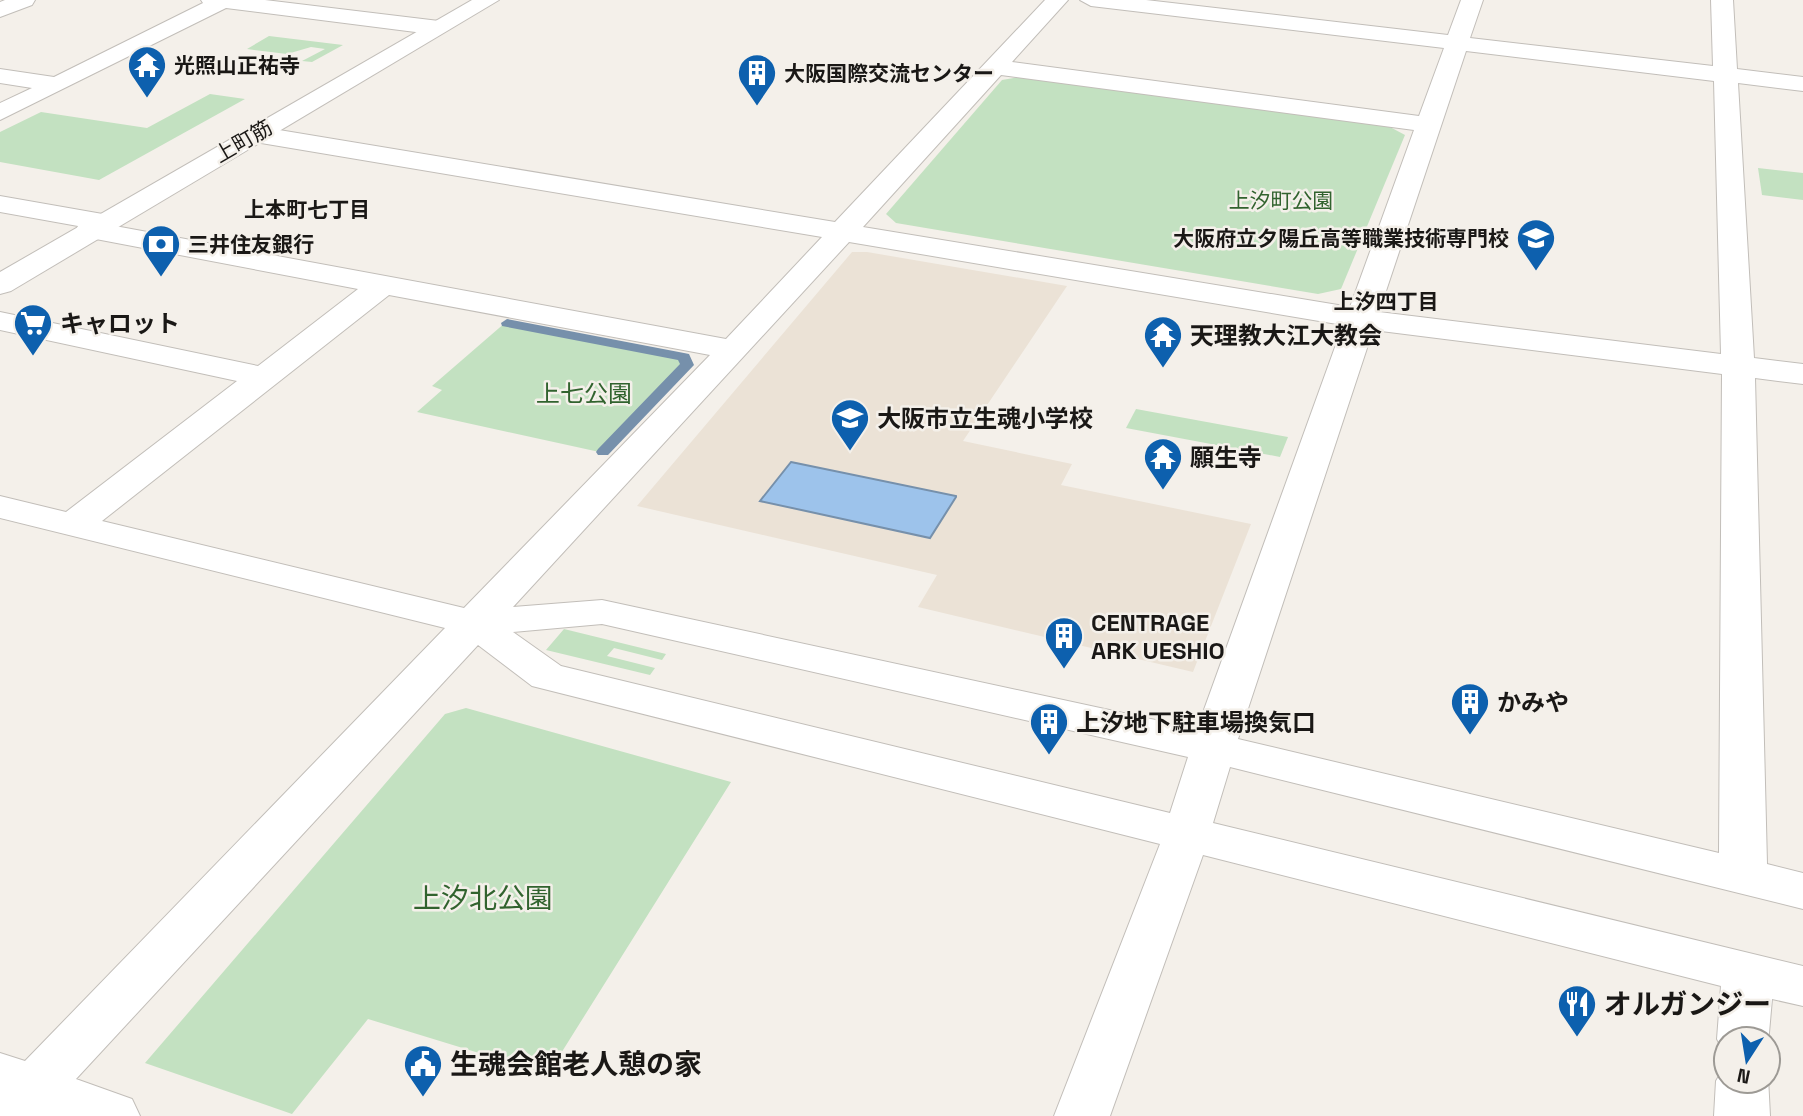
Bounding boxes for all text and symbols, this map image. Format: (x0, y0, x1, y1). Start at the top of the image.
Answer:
temple icon: 光照山正祐寺 (126, 44, 168, 99)
place label: 光照山正祐寺 (174, 52, 300, 79)
building icon: 大阪国際交流センター (736, 52, 778, 107)
place label: 大阪国際交流センター (784, 60, 994, 87)
street label: 上町筋 (209, 114, 277, 168)
park label: 上汐町公園 (1229, 187, 1334, 214)
district label: 上本町七丁目 (244, 196, 370, 223)
school or university icon: 大阪府立夕陽丘高等職業技術専門校 (1515, 217, 1557, 272)
bank icon: 三井住友銀行 (140, 223, 182, 278)
place label: 大阪府立夕陽丘高等職業技術専門校 (1173, 225, 1509, 252)
place label: 三井住友銀行 (188, 231, 314, 258)
district label: 上汐四丁目 (1334, 288, 1439, 315)
supermarket icon: キャロット (12, 302, 54, 357)
place label: キャロット (60, 308, 180, 339)
temple icon: 天理教大江大教会 (1142, 314, 1184, 369)
place label: 天理教大江大教会 (1190, 320, 1382, 351)
park label: 上七公園 (536, 378, 632, 409)
school or university icon: 大阪市立生魂小学校 (829, 397, 871, 452)
place label: 大阪市立生魂小学校 (877, 403, 1093, 434)
temple icon: 願生寺 (1142, 436, 1184, 491)
place label: 願生寺 (1190, 442, 1262, 473)
place label: CENTRAGE ARK UESHIO (1091, 607, 1225, 666)
building icon: CENTRAGE ARK UESHIO (1043, 615, 1085, 670)
building icon: かみや (1449, 681, 1491, 736)
place label: かみや (1497, 687, 1569, 718)
building icon: 上汐地下駐車場換気口 (1028, 701, 1070, 756)
place label: 上汐地下駐車場換気口 (1076, 707, 1316, 738)
park label: 上汐北公園 (413, 880, 553, 916)
restaurant icon: オルガンジー (1556, 983, 1598, 1038)
place label: オルガンジー (1604, 986, 1771, 1022)
north arrow (1712, 1025, 1782, 1095)
public building icon: 生魂会館老人憩の家 (402, 1043, 444, 1098)
place label: 生魂会館老人憩の家 (450, 1046, 702, 1082)
text: N (1735, 1063, 1752, 1090)

